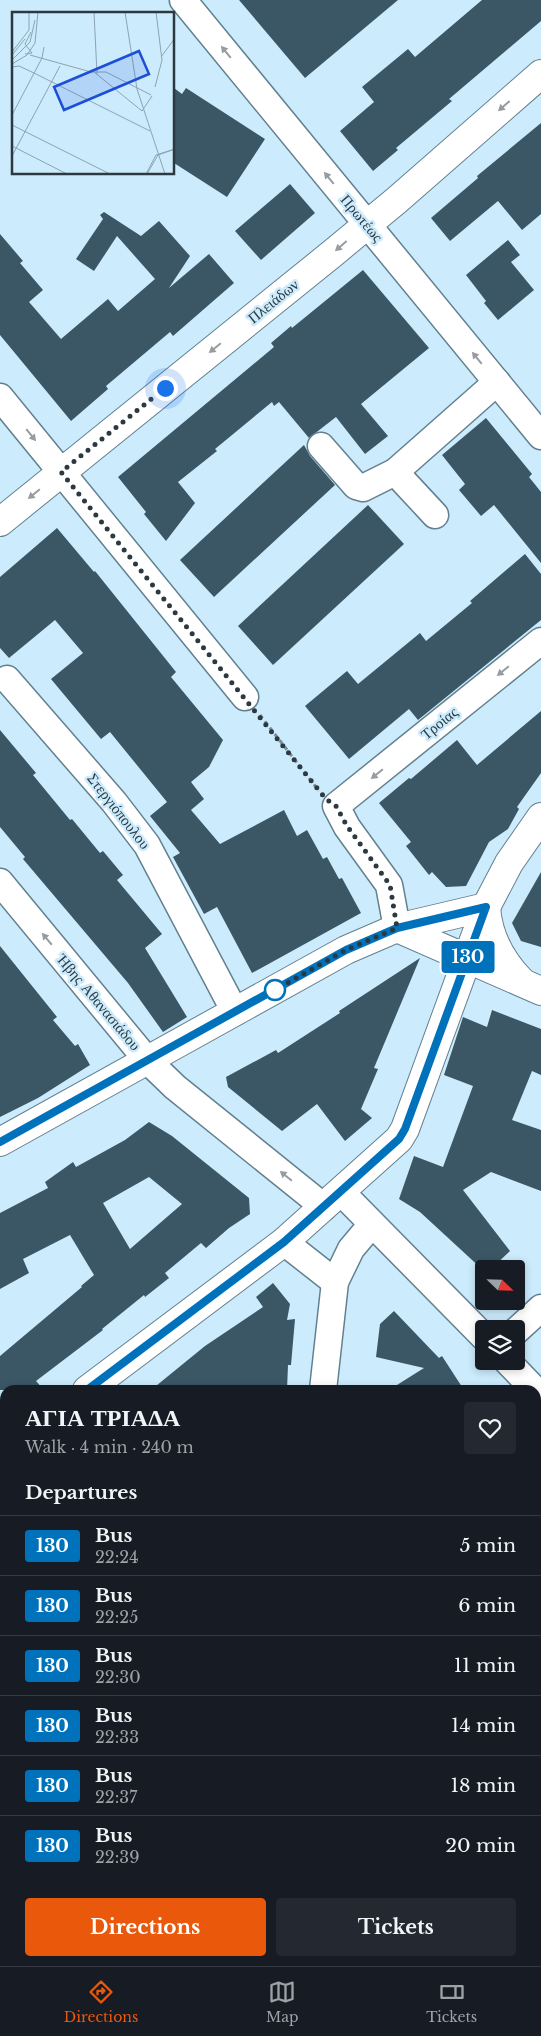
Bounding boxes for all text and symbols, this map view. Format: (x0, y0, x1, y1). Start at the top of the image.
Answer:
inset map (12, 12, 175, 175)
one-way arrow (220, 47, 232, 59)
one-way arrow (498, 100, 511, 111)
one-way arrow (323, 172, 334, 185)
street label: Πρωτέως (337, 190, 387, 246)
one-way arrow (336, 240, 348, 252)
street label: Πλειάδων (244, 275, 302, 327)
one-way arrow (209, 342, 222, 353)
one-way arrow (471, 351, 482, 364)
your location (153, 376, 178, 401)
one-way arrow (25, 428, 36, 441)
one-way arrow (28, 488, 40, 499)
one-way arrow (497, 666, 510, 677)
street label: Τροίας (417, 702, 461, 744)
one-way arrow (371, 768, 384, 779)
street label: Στεργιόπουλου (83, 769, 155, 853)
one-way arrow (42, 933, 53, 946)
line badge: 130 (439, 941, 497, 973)
text: 130 (452, 946, 484, 968)
street label: Ήβης Αθανασιάδου (52, 949, 145, 1054)
unlabelled marker (264, 979, 286, 1001)
one-way arrow (280, 1171, 293, 1182)
north arrow (475, 1260, 525, 1310)
map controls (475, 1260, 525, 1370)
button: layers (475, 1320, 525, 1370)
button: heart (464, 1402, 516, 1454)
text: ΑΓΙΑ ΤΡΙΑΔΑ (25, 1403, 180, 1432)
text: Walk · 4 min · 240 m (25, 1437, 194, 1457)
text: Departures (25, 1481, 137, 1504)
text: Bus (95, 1524, 132, 1547)
text: 5 min (460, 1534, 516, 1557)
text: 130 (36, 1535, 69, 1557)
text: 22:24 (95, 1547, 139, 1567)
text: Bus (95, 1584, 132, 1607)
text: 6 min (458, 1594, 516, 1617)
text: 130 (36, 1595, 69, 1617)
text: 22:25 (95, 1607, 138, 1627)
text: Bus (95, 1644, 132, 1667)
text: 11 min (454, 1654, 516, 1677)
text: 130 (36, 1655, 69, 1677)
text: 22:30 (95, 1667, 141, 1687)
text: Bus (95, 1704, 132, 1727)
text: 14 min (451, 1714, 516, 1737)
text: 130 (36, 1715, 69, 1737)
text: 22:33 (95, 1727, 139, 1747)
text: Bus (95, 1764, 132, 1787)
text: 18 min (451, 1774, 516, 1797)
text: 130 (36, 1775, 69, 1797)
text: 22:37 (95, 1787, 137, 1807)
text: Bus (95, 1824, 132, 1847)
text: 20 min (445, 1834, 516, 1857)
text: 130 (36, 1835, 69, 1857)
text: 22:39 (95, 1847, 139, 1867)
button: Directions (25, 1898, 266, 1956)
button: Tickets (276, 1898, 516, 1956)
tab: Directions (64, 1978, 138, 2026)
tab: Map (266, 1978, 299, 2026)
tab: Tickets (426, 1978, 477, 2026)

